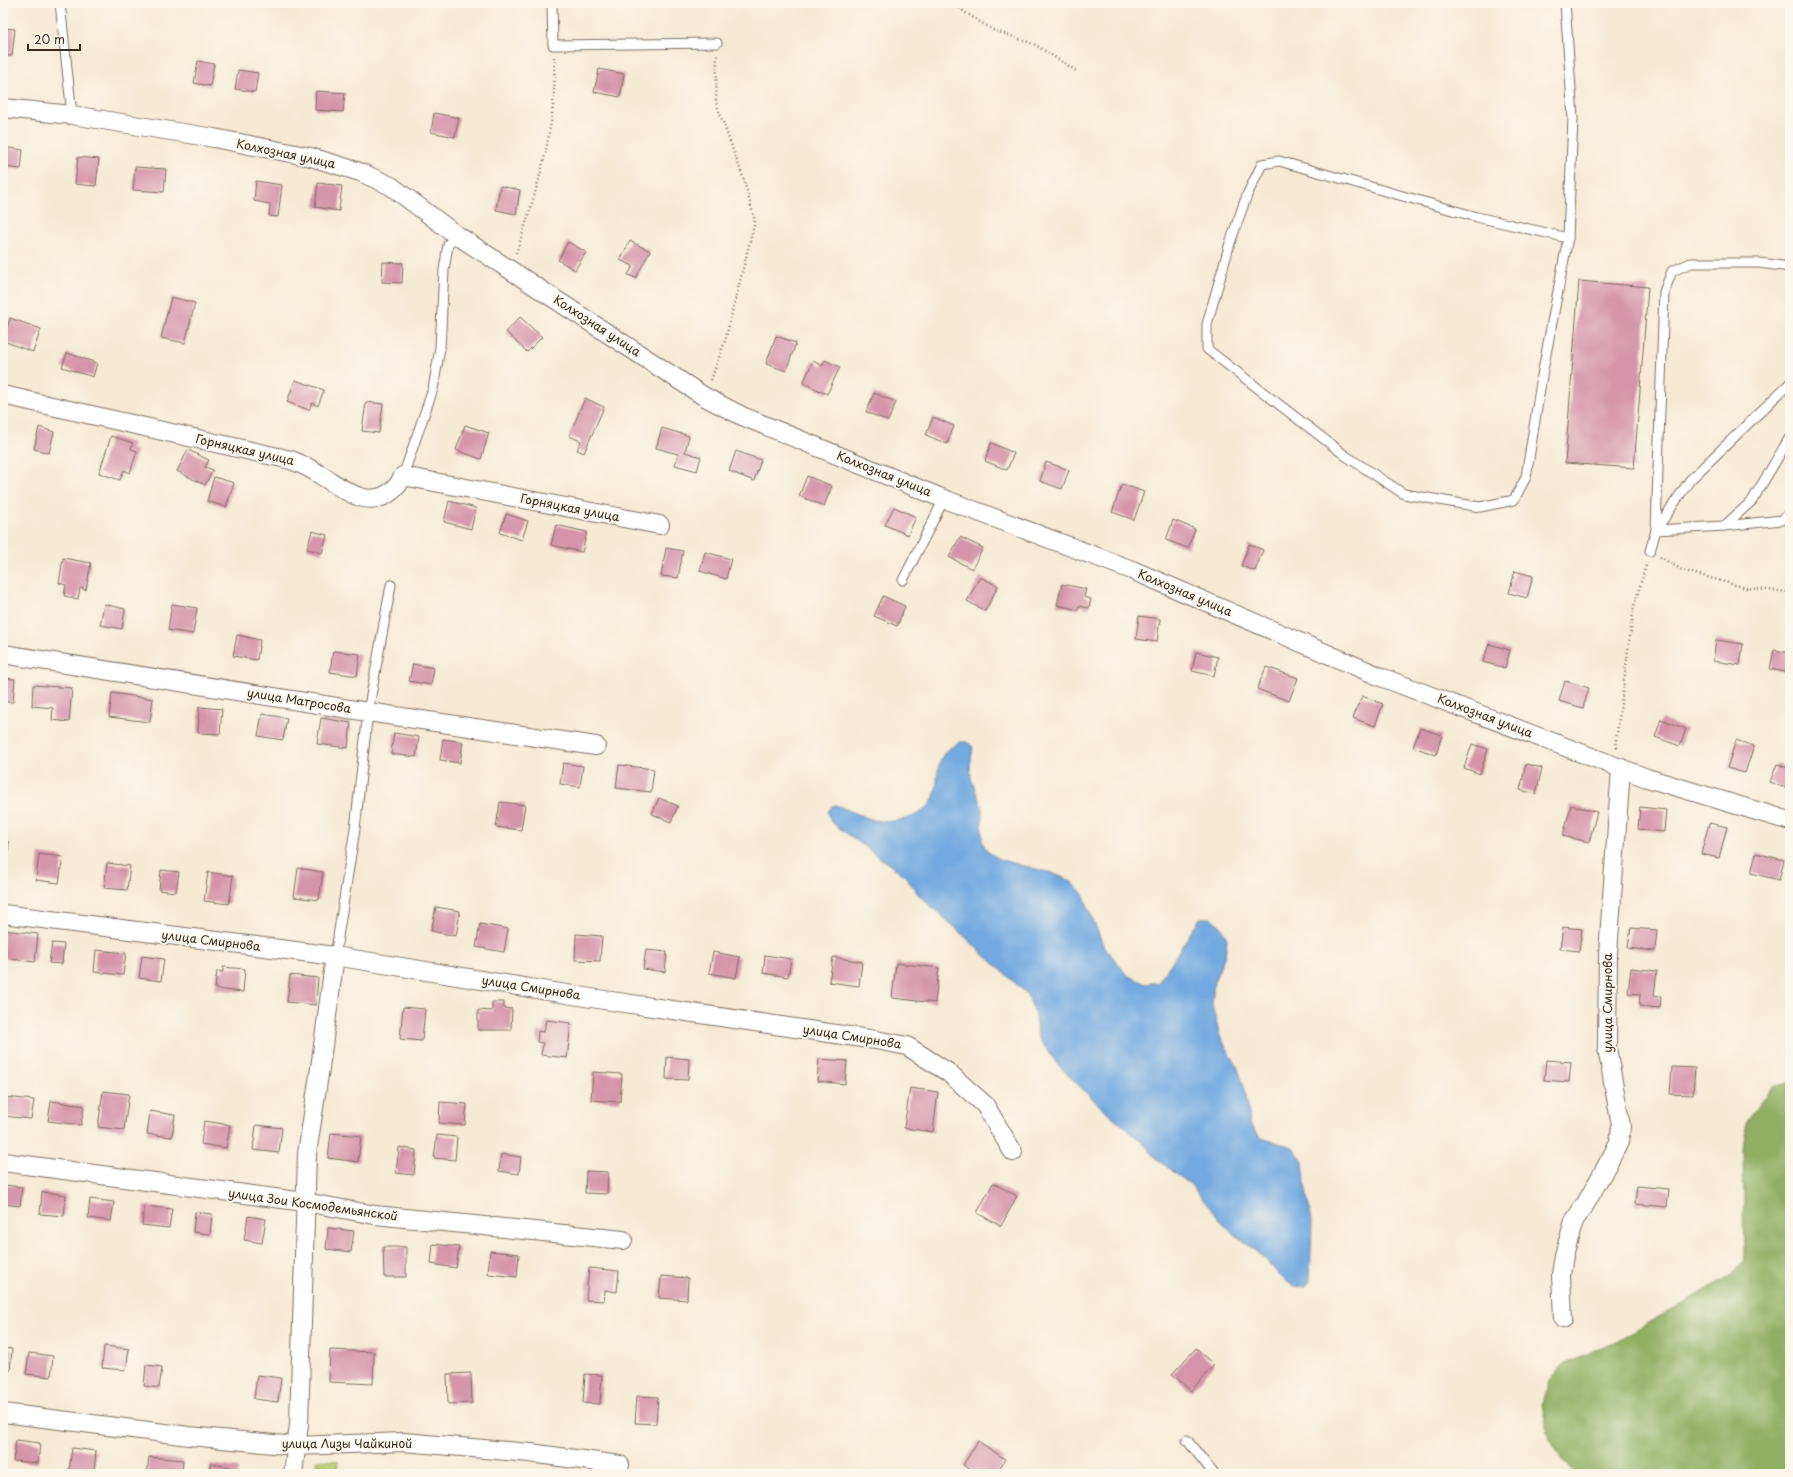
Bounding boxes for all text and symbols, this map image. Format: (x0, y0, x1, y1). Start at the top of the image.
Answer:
scale bar (28, 26, 80, 52)
text: 20 m (34, 30, 65, 48)
street label: Колхозная улица (235, 134, 338, 172)
street label: Колхозная улица (550, 290, 645, 360)
street label: Горняцкая улица (194, 429, 297, 469)
street label: Колхозная улица (834, 446, 935, 500)
street label: Горняцкая улица (519, 489, 622, 526)
street label: Колхозная улица (1135, 564, 1236, 620)
street label: улица Матросова (246, 683, 353, 717)
street label: Колхозная улица (1435, 689, 1536, 742)
street label: улица Смирнова (161, 925, 262, 955)
street label: улица Смирнова (1598, 953, 1616, 1053)
street label: улица Смирнова (481, 970, 582, 1004)
street label: улица Смирнова (802, 1019, 903, 1053)
street label: улица Зои Космодемьянской (227, 1183, 399, 1225)
street label: улица Лизы Чайкиной (282, 1434, 412, 1452)

